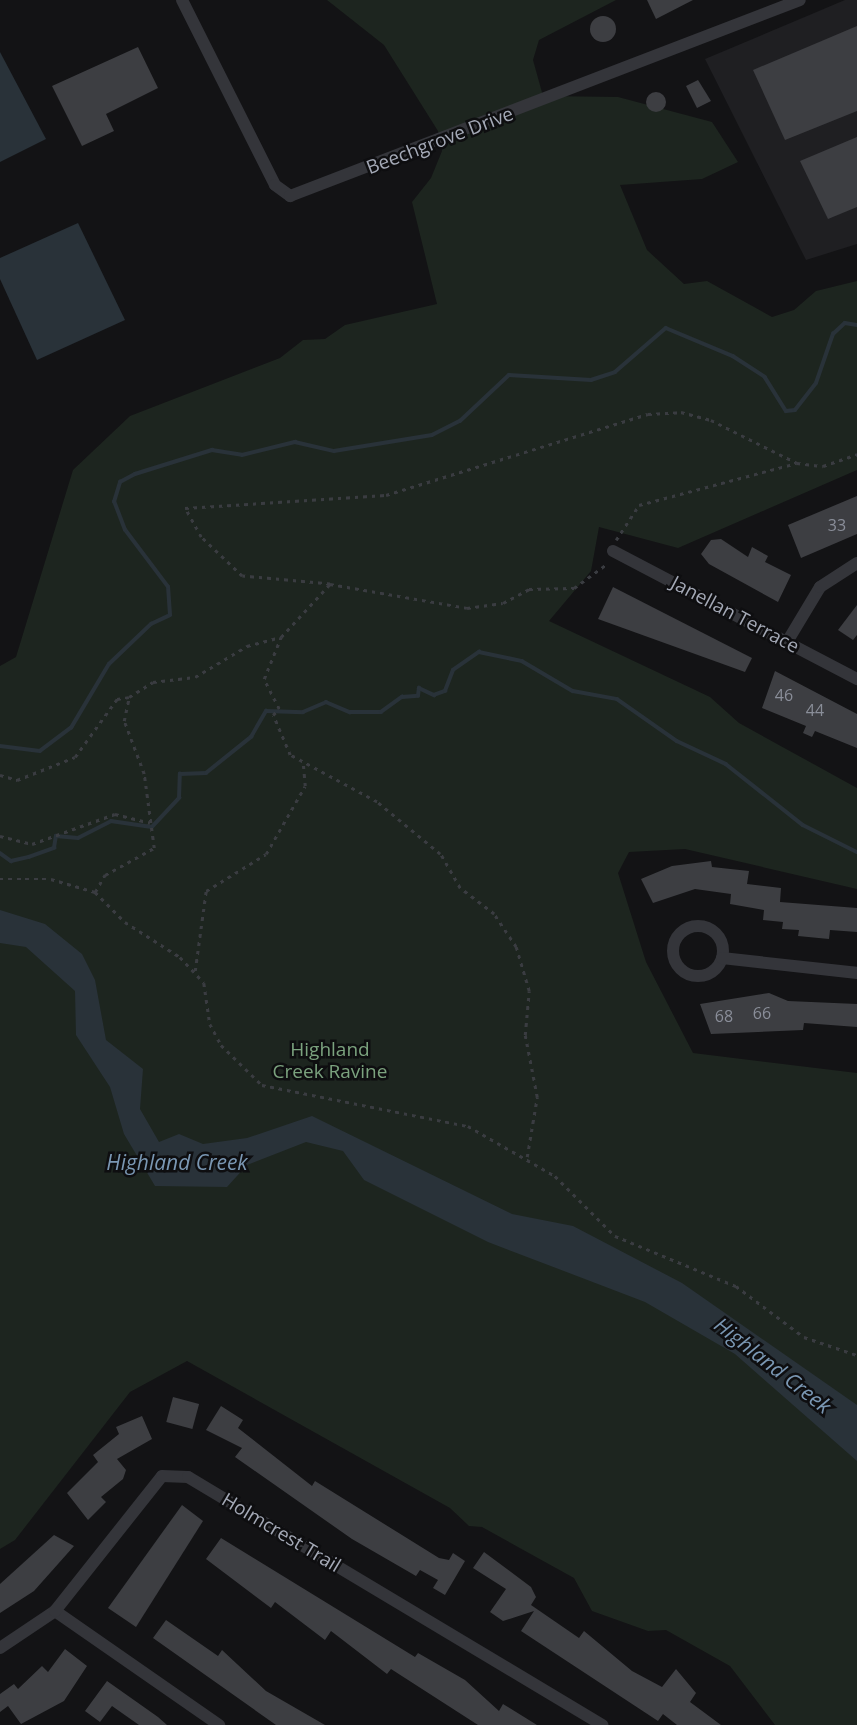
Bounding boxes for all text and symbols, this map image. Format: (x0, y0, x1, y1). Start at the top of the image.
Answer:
street label: Beechgrove Drive (363, 102, 517, 180)
house number: 33 (828, 515, 846, 535)
street label: Janellan Terrace (667, 572, 803, 658)
house number: 46 (775, 685, 793, 705)
house number: 44 (806, 700, 824, 720)
house number: 66 (753, 1003, 771, 1023)
house number: 68 (715, 1006, 733, 1026)
park label: Highland Creek Ravine (273, 1039, 387, 1083)
water label: Highland Creek (106, 1149, 248, 1175)
water label: Highland Creek (710, 1312, 836, 1418)
street label: Holmcrest Trail (217, 1489, 345, 1577)

